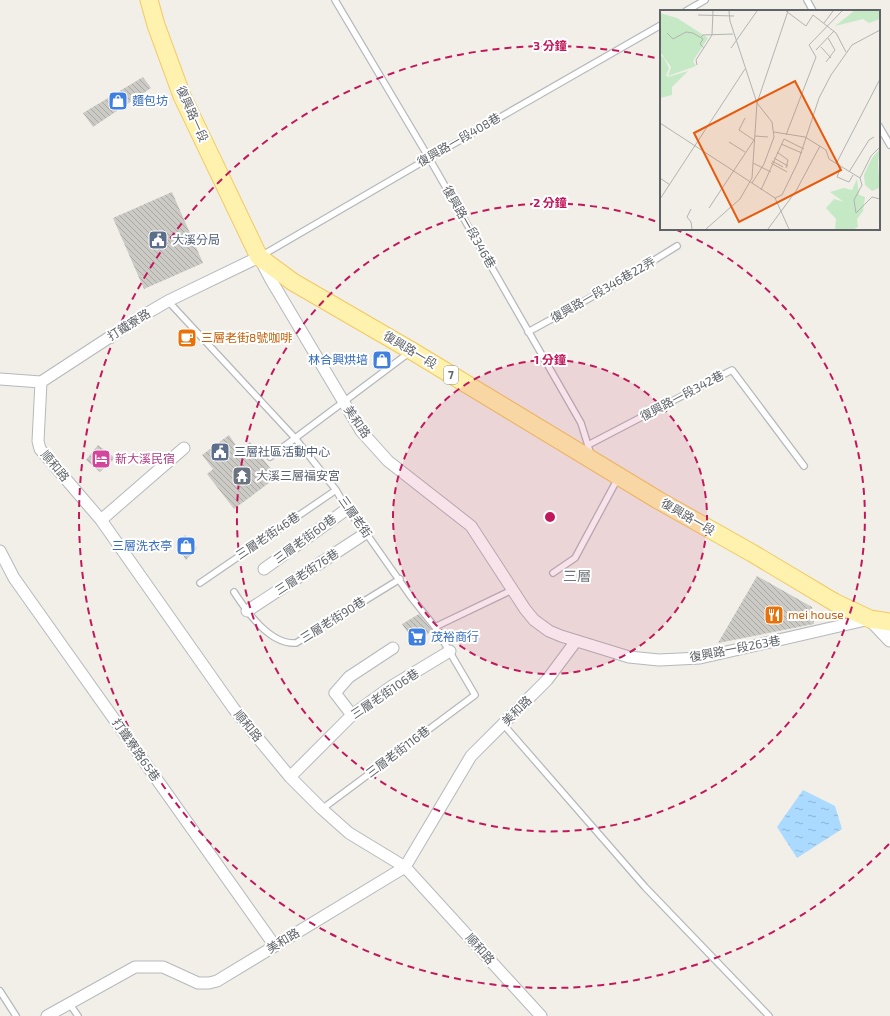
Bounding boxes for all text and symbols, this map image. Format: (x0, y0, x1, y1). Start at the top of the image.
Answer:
inset map (660, 10, 880, 230)
text: 3 分鐘 (533, 38, 567, 52)
street label: 復興路一段 (174, 83, 212, 144)
shop icon: 麵包坊 (107, 90, 129, 112)
place label: 麵包坊 (132, 93, 168, 107)
street label: 復興路一段408巷 (414, 110, 503, 169)
street label: 復興路一段346巷 (441, 183, 499, 270)
text: 2 分鐘 (533, 195, 567, 209)
public building icon: 大溪分局 (147, 229, 169, 251)
place label: 大溪分局 (172, 232, 220, 246)
street label: 復興路一段346巷22弄 (548, 253, 657, 325)
street label: 打鐵寮路 (104, 305, 153, 343)
cafe icon: 三層老街8號咖啡 (176, 327, 198, 349)
street label: 復興路一段 (381, 328, 440, 371)
place label: 三層老街8號咖啡 (201, 330, 292, 344)
shop icon: 林合興烘培 (371, 349, 393, 371)
place label: 林合興烘培 (308, 352, 368, 366)
text: 1 分鐘 (534, 352, 566, 366)
road number: 7 (444, 366, 458, 384)
street label: 復興路一段342巷 (637, 367, 726, 423)
street label: 美和路 (342, 403, 374, 440)
public building icon: 三層社區活動中心 (209, 441, 231, 463)
place label: 三層社區活動中心 (234, 444, 330, 458)
street label: 順和路 (39, 447, 73, 484)
hotel icon: 新大溪民宿 (90, 448, 112, 470)
place label: 新大溪民宿 (115, 451, 175, 465)
temple icon: 大溪三層福安宮 (231, 465, 253, 487)
place label: 大溪三層福安宮 (256, 468, 340, 482)
street label: 三層老街 (336, 493, 375, 540)
street label: 復興路一段 (659, 495, 718, 537)
street label: 三層老街46巷 (233, 509, 302, 562)
centre of rings (543, 510, 557, 524)
street label: 三層老街60巷 (270, 511, 339, 566)
shop icon: 三層洗衣亭 (175, 535, 197, 557)
place label: 三層洗衣亭 (112, 538, 172, 552)
street label: 三層老街76巷 (272, 545, 341, 597)
district label: 三層 (563, 567, 591, 584)
street label: 三層老街90巷 (297, 594, 368, 645)
restaurant icon: mei house (763, 604, 785, 626)
place label: mei house (788, 607, 844, 621)
supermarket icon: 茂裕商行 (406, 626, 428, 648)
place label: 茂裕商行 (431, 629, 479, 643)
street label: 復興路一段263巷 (688, 632, 781, 664)
street label: 三層老街106巷 (348, 665, 421, 721)
street label: 美和路 (499, 693, 534, 728)
street label: 順和路 (232, 707, 266, 744)
street label: 打鐵寮路65巷 (110, 715, 164, 783)
street label: 三層老街116巷 (363, 723, 432, 780)
street label: 美和路 (263, 925, 302, 955)
street label: 順和路 (463, 930, 498, 966)

